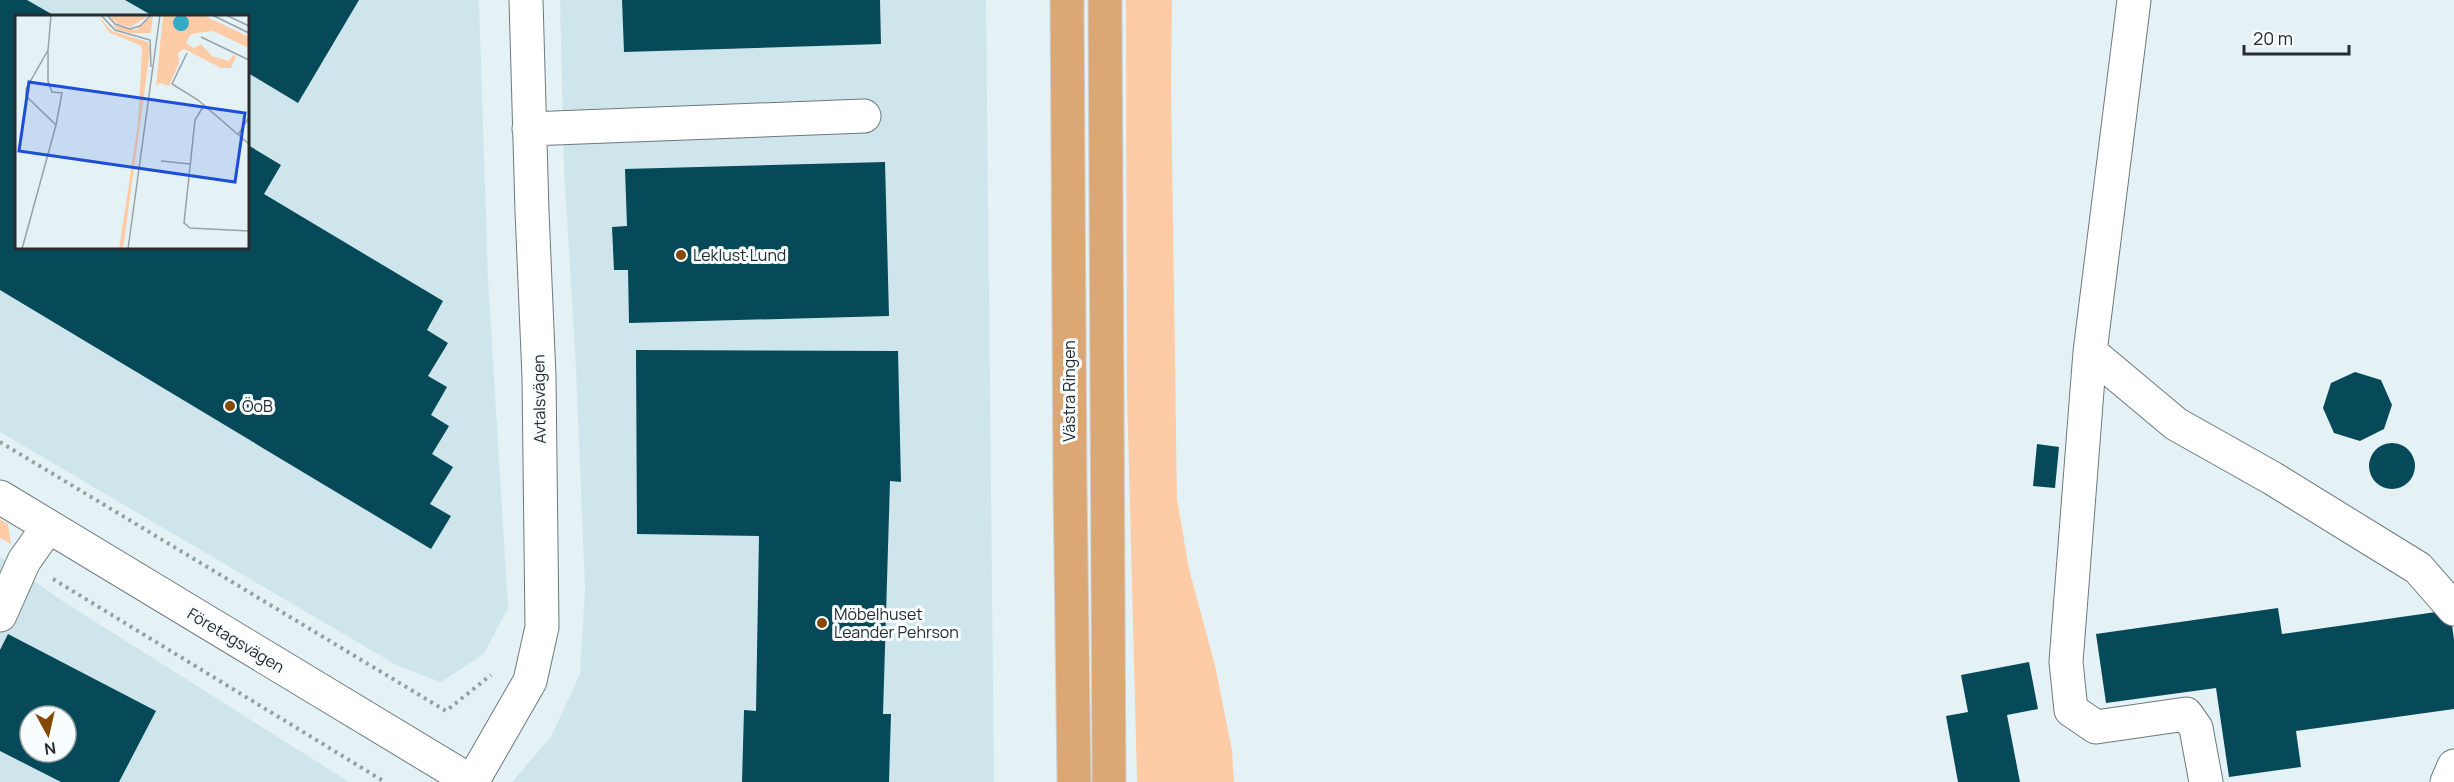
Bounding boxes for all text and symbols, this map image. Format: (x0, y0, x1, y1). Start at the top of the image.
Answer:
inset map (15, 15, 249, 249)
scale bar (2244, 18, 2349, 56)
text: 20 m (2253, 26, 2293, 50)
place label: Leklust Lund (693, 244, 786, 266)
marker: Leklust Lund (674, 248, 688, 262)
street label: Västra Ringen (1058, 340, 1080, 442)
street label: Avtalsvägen (527, 354, 551, 444)
place label: ÖoB (242, 395, 273, 417)
marker: ÖoB (223, 399, 237, 413)
street label: Företagsvägen (183, 602, 289, 678)
place label: Möbelhuset Leander Pehrson (834, 603, 959, 643)
marker: Möbelhuset Leander Pehrson (815, 616, 829, 630)
north arrow (18, 704, 78, 764)
text: N (43, 737, 57, 761)

